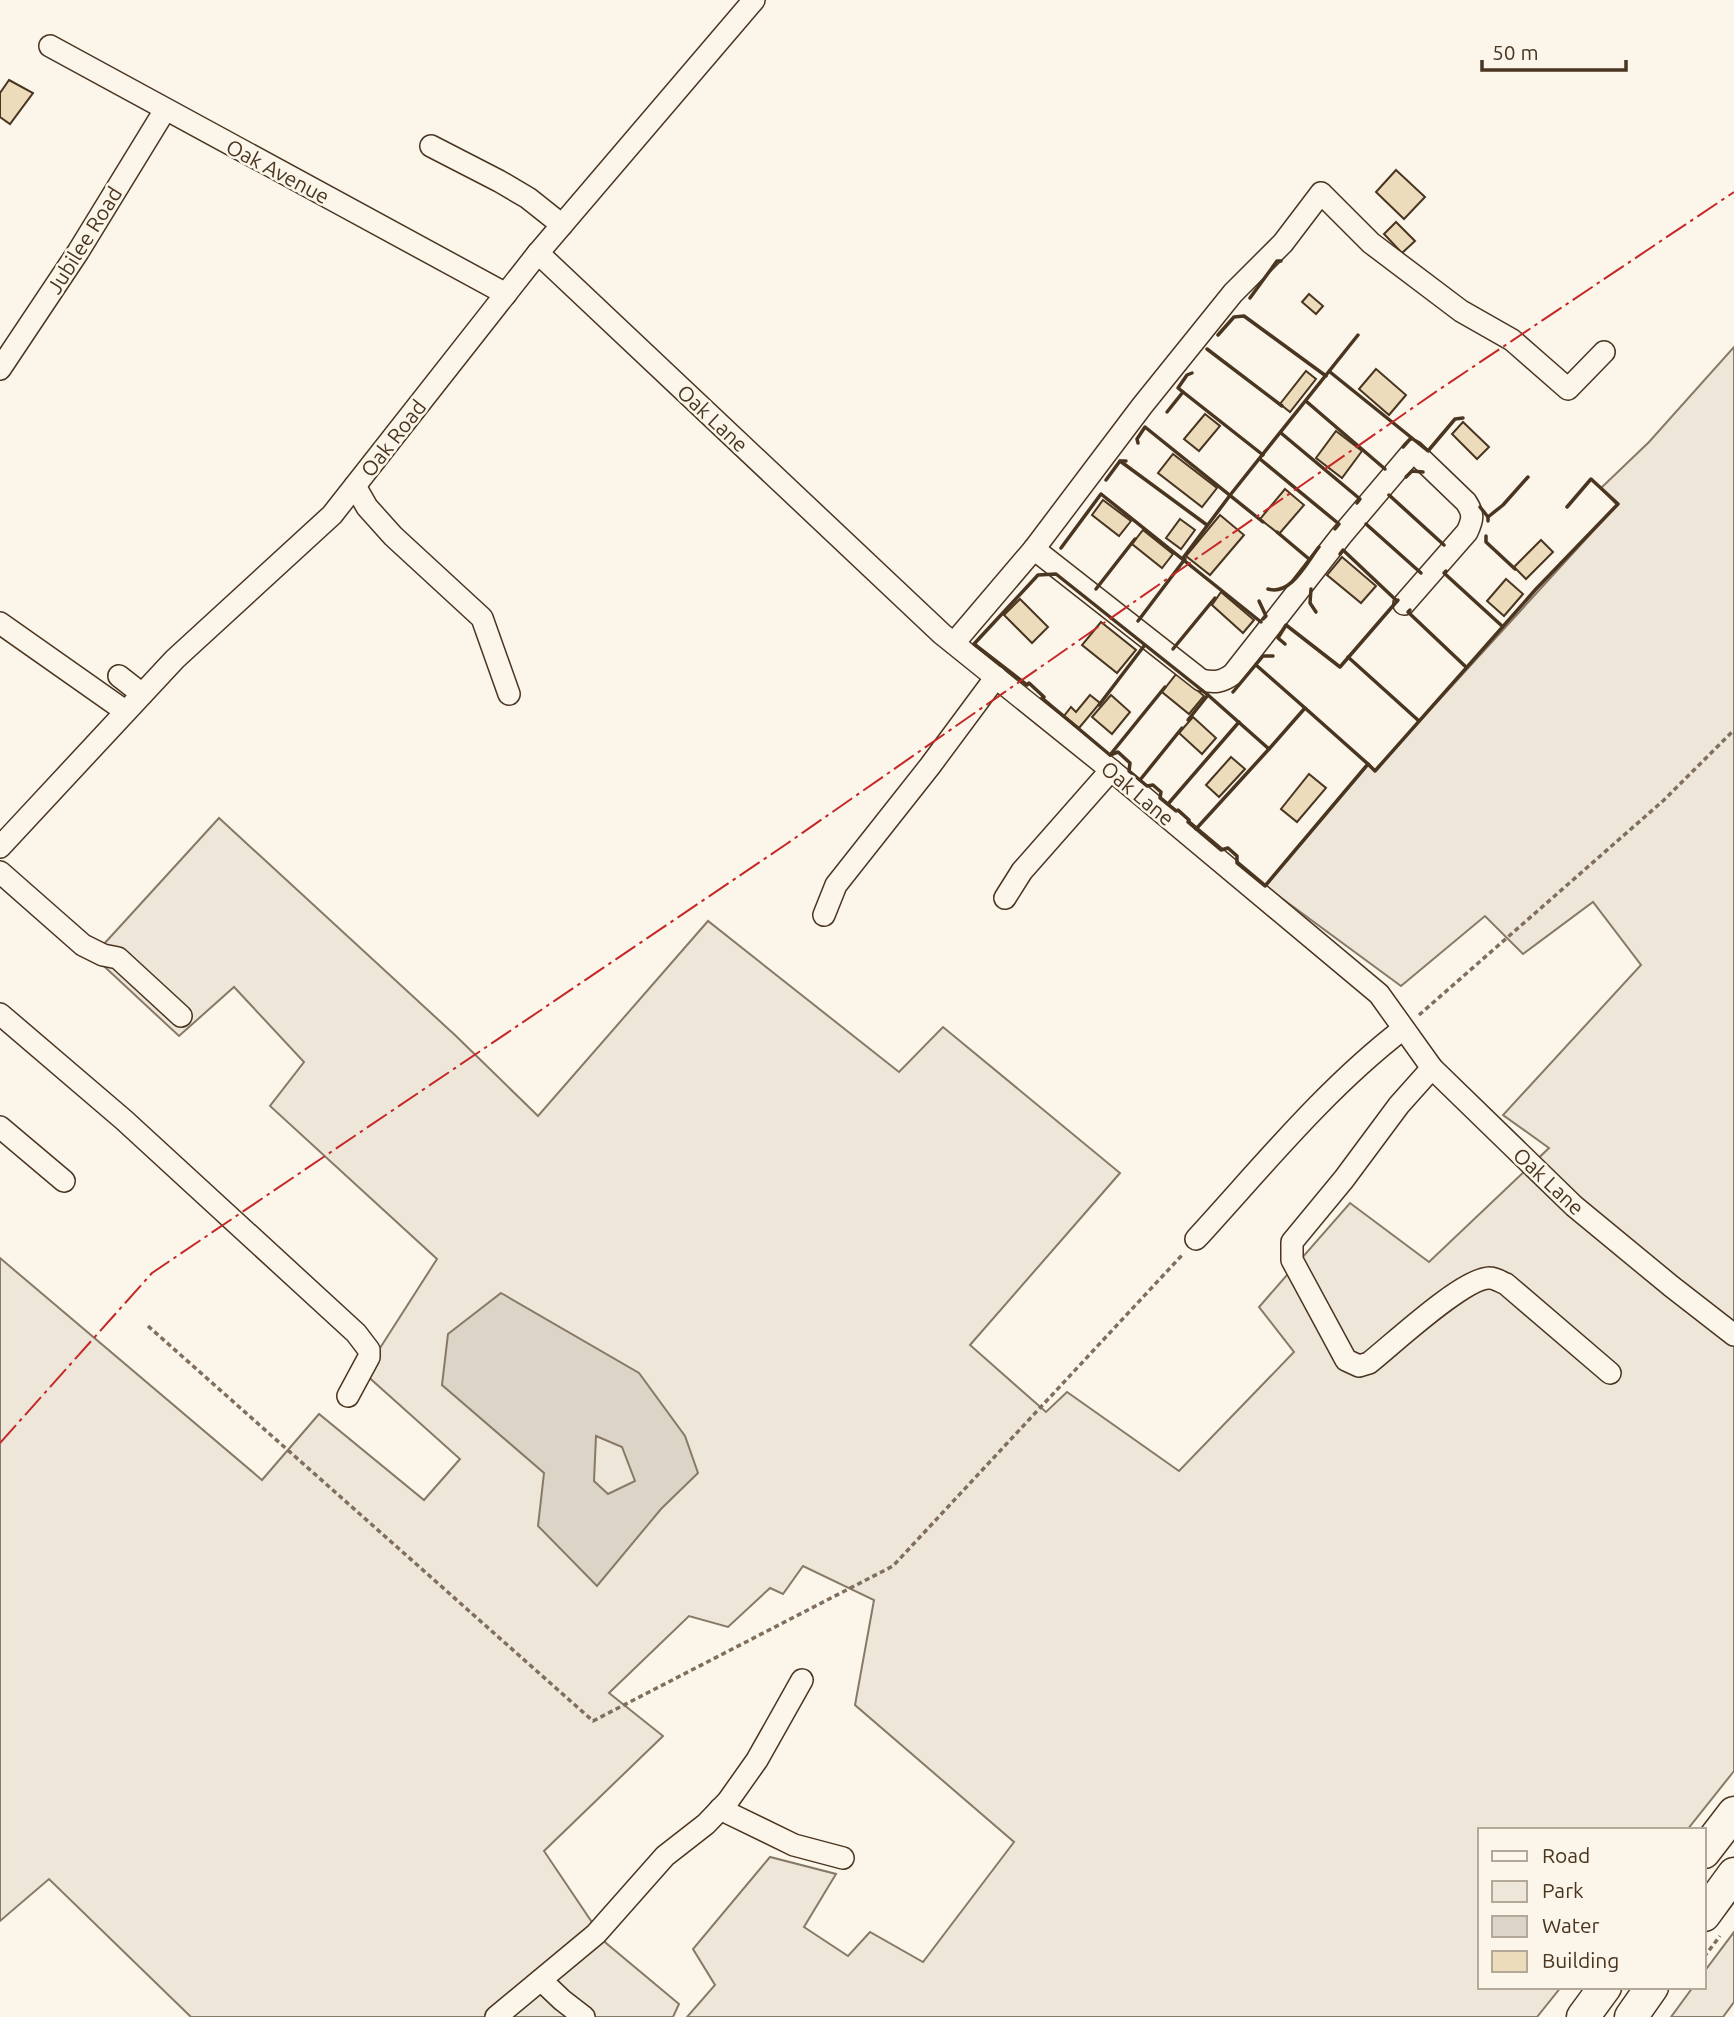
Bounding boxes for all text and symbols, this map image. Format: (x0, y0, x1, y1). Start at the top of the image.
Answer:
scale bar (1482, 28, 1626, 72)
text: 50 m (1492, 40, 1539, 64)
street label: Oak Avenue (222, 134, 334, 208)
street label: Jubilee Road (42, 182, 126, 298)
street label: Oak Lane (673, 379, 753, 457)
street label: Oak Road (356, 395, 430, 481)
street label: Oak Lane (1097, 756, 1179, 830)
street label: Oak Lane (1509, 1142, 1589, 1220)
legend (1478, 1828, 1706, 1989)
text: Road (1542, 1843, 1590, 1867)
text: Park (1542, 1878, 1584, 1902)
text: Water (1542, 1913, 1600, 1937)
text: Building (1542, 1948, 1619, 1972)

